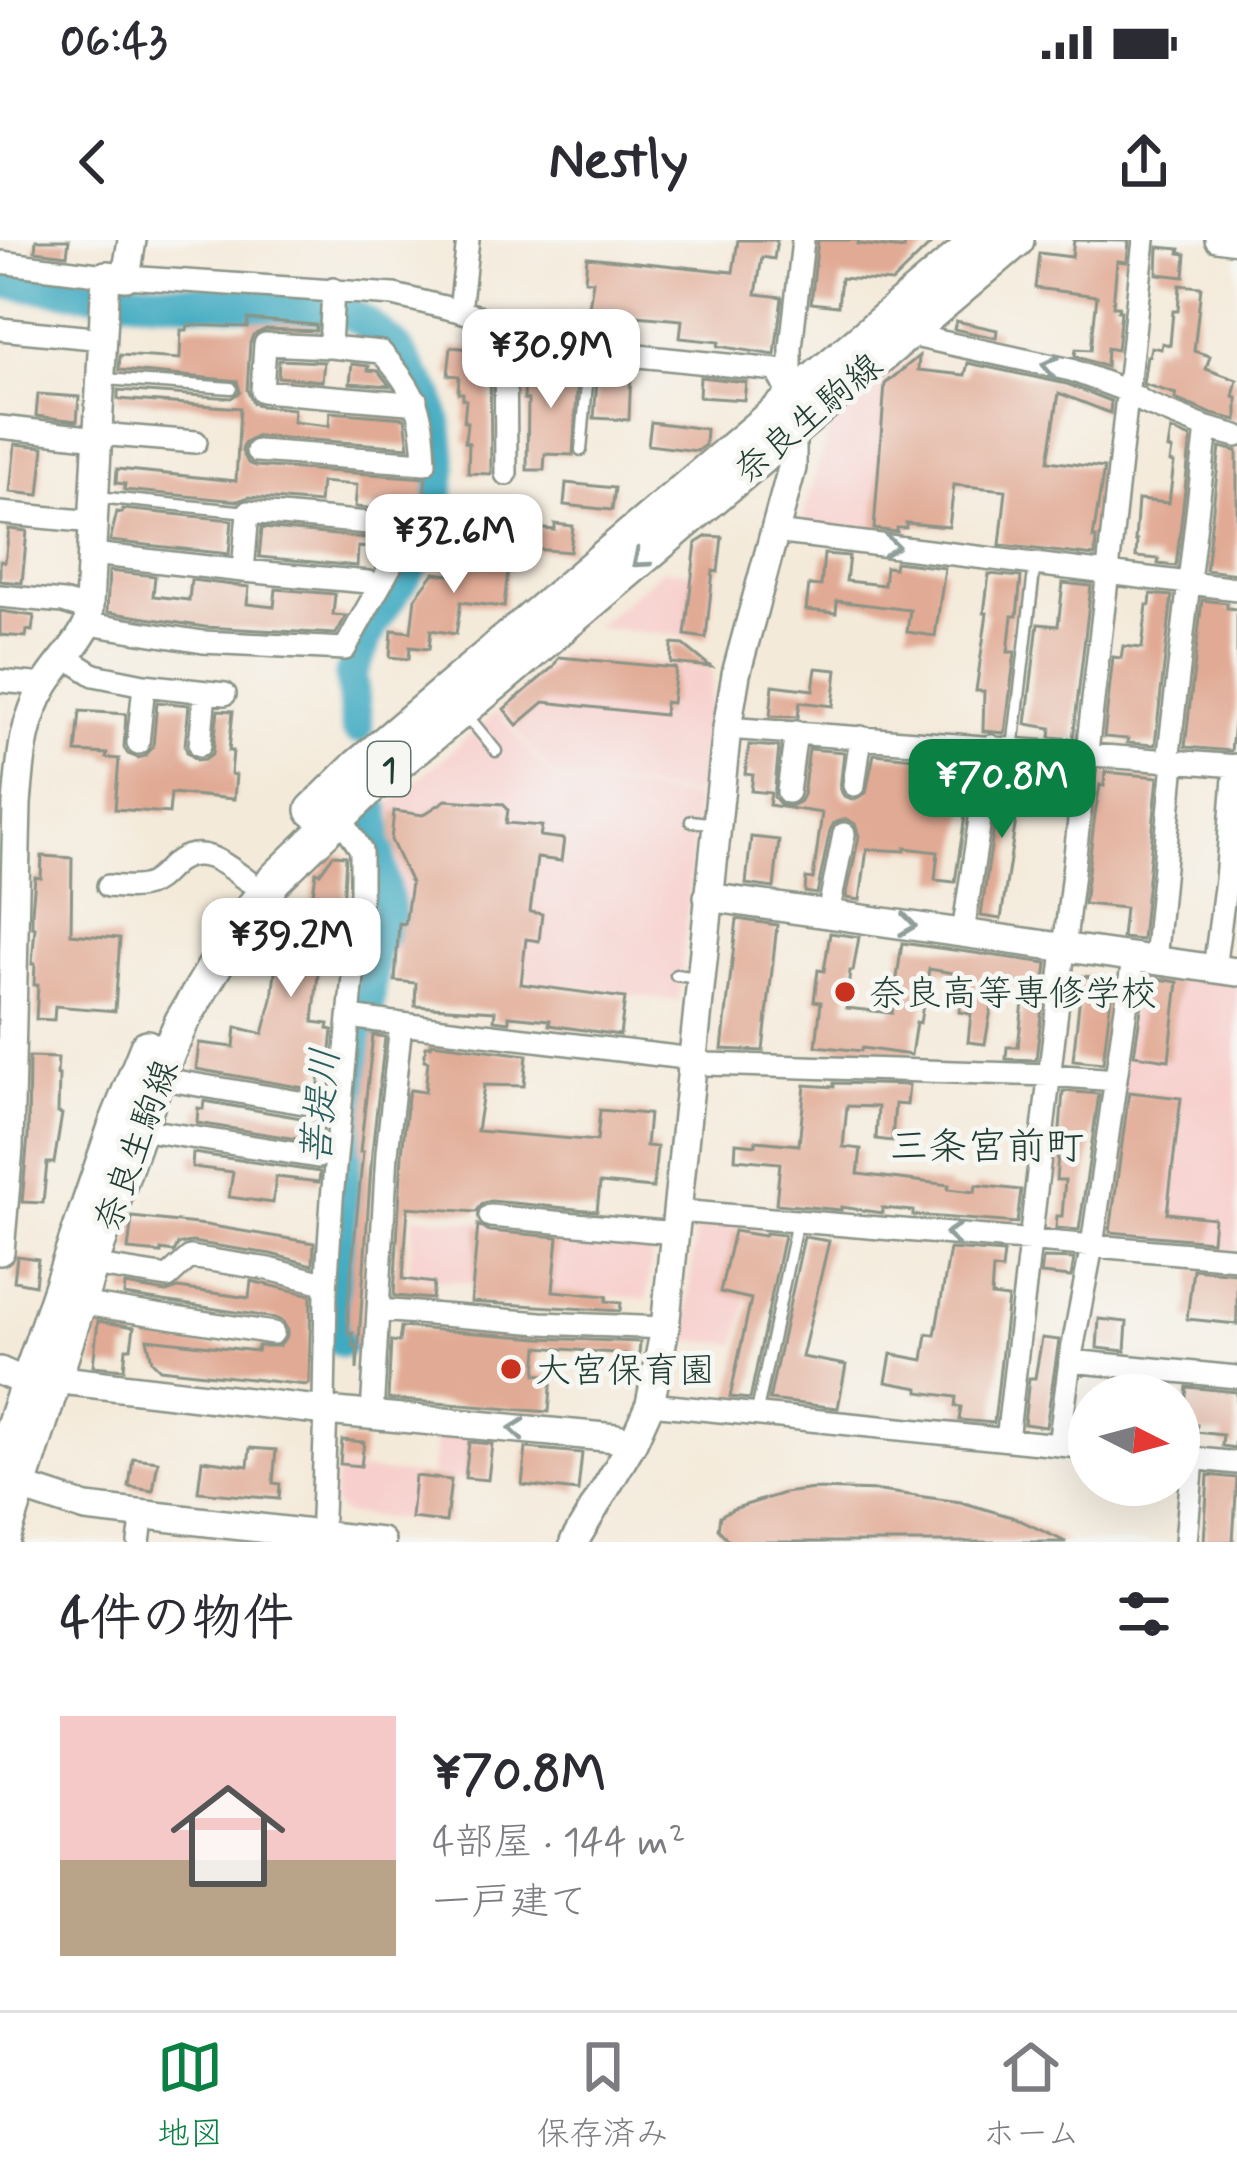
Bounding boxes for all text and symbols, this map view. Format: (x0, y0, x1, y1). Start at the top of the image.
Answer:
text: 06:43 (60, 13, 167, 72)
text: Nestly (549, 127, 688, 198)
icon: back (60, 129, 126, 195)
icon: share (1111, 129, 1177, 195)
pin: ¥30.9M (453, 309, 649, 411)
text: ¥30.9M (489, 322, 613, 373)
street label: 奈良生駒線 (725, 344, 893, 496)
one-way arrow (1040, 354, 1060, 380)
pin: ¥32.6M (356, 494, 552, 596)
text: ¥32.6M (392, 507, 516, 558)
one-way arrow (882, 533, 901, 558)
one-way arrow (632, 546, 654, 568)
pin: ¥70.8M (904, 739, 1100, 841)
road number: 1 (368, 742, 410, 796)
text: ¥70.8M (936, 752, 1068, 803)
pin: ¥39.2M (193, 898, 389, 1000)
text: ¥39.2M (229, 911, 353, 962)
one-way arrow (898, 911, 917, 937)
place label: 奈良高等専修学校 (869, 972, 1157, 1019)
marker: 奈良高等専修学校 (832, 979, 858, 1005)
water label: 菩提川 (292, 1046, 353, 1167)
street label: 奈良生駒線 (85, 1054, 191, 1239)
district label: 三条宮前町 (889, 1123, 1085, 1174)
one-way arrow (943, 1221, 962, 1247)
place label: 大宮保育園 (535, 1349, 715, 1396)
marker: 大宮保育園 (498, 1356, 524, 1382)
north arrow (1068, 1374, 1200, 1506)
map controls (1068, 1374, 1200, 1506)
one-way arrow (507, 1417, 526, 1442)
icon: filters (1111, 1581, 1177, 1647)
text: 4件の物件 (60, 1587, 294, 1653)
text: ¥70.8M (432, 1743, 606, 1809)
icon: home (156, 1764, 300, 1908)
text: 4部屋 · 144 m² (432, 1818, 686, 1869)
text: 一戸建て (432, 1878, 588, 1929)
tab: 地図 (157, 2034, 223, 2157)
tab: 保存済み (537, 2034, 669, 2157)
tab: ホーム (982, 2034, 1080, 2157)

